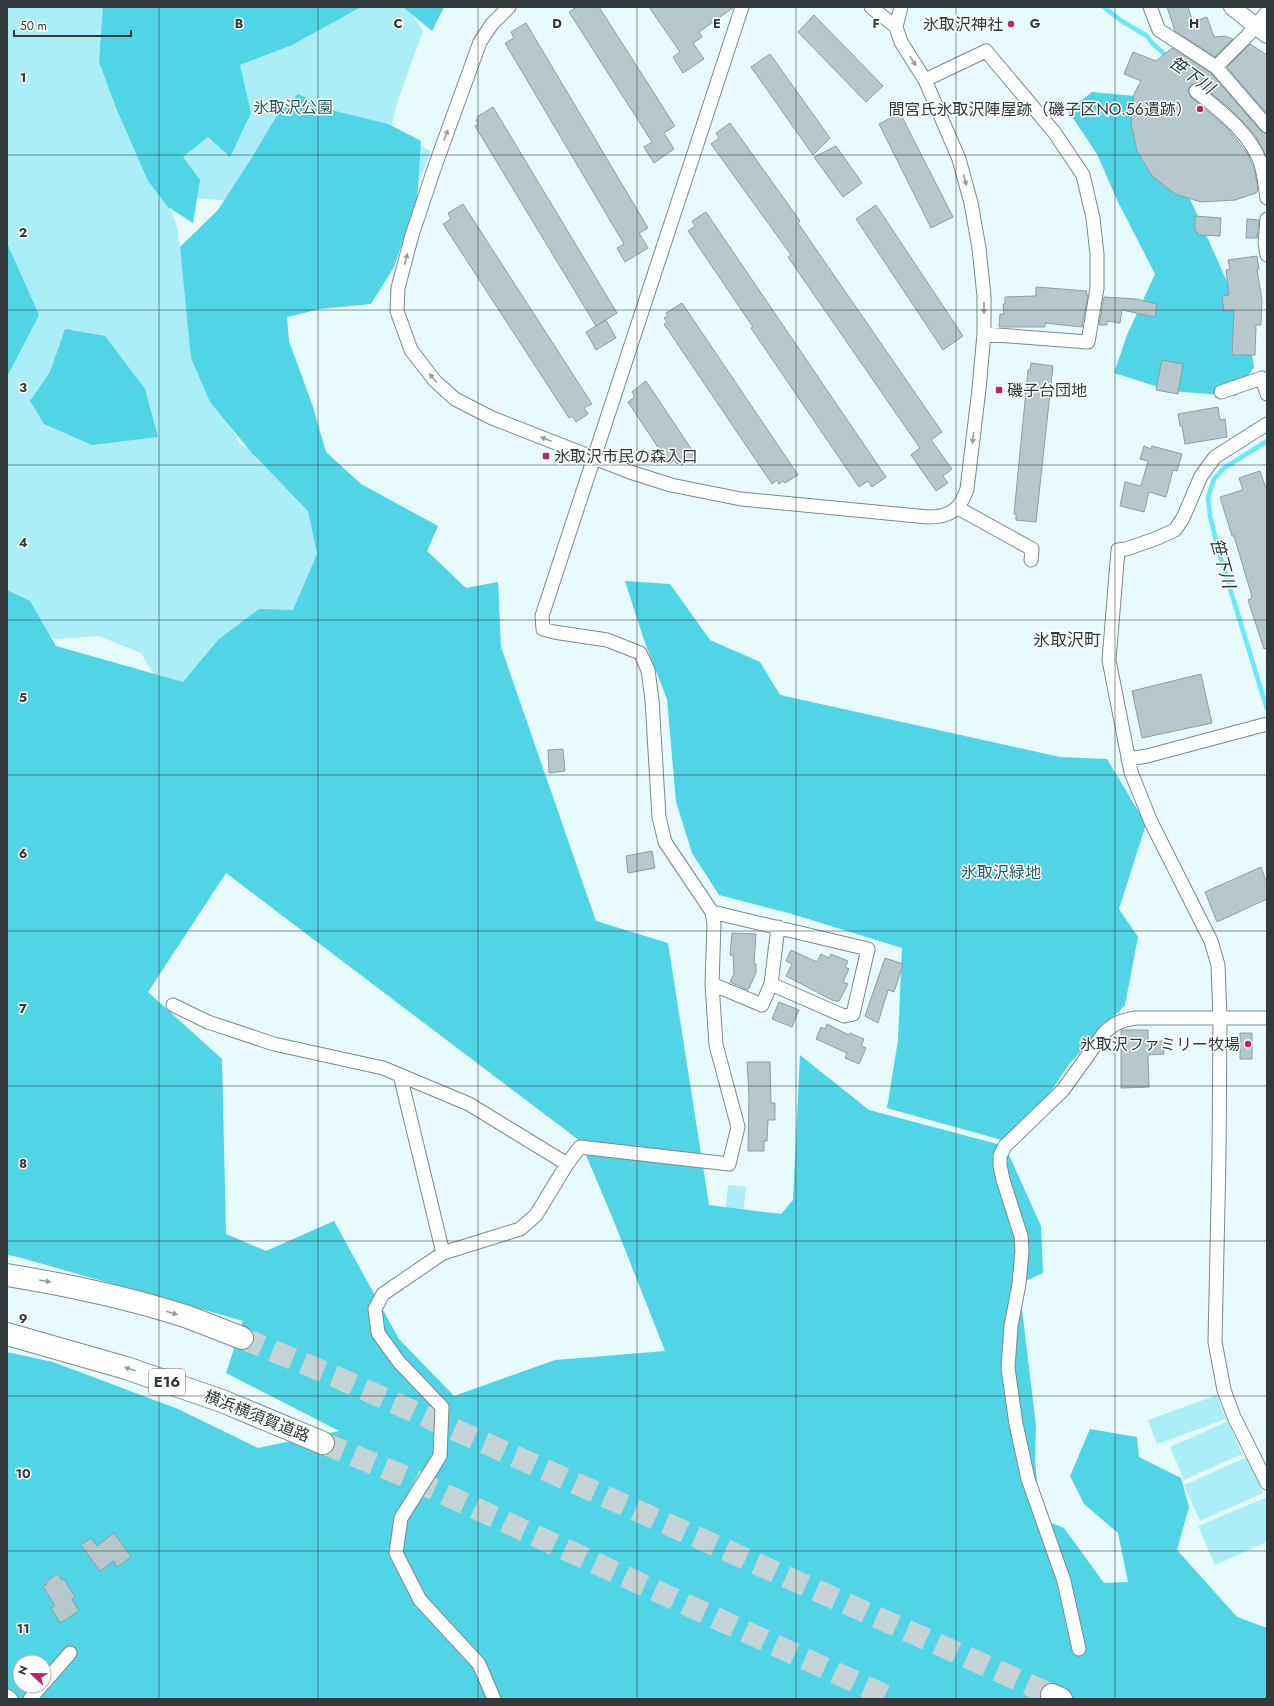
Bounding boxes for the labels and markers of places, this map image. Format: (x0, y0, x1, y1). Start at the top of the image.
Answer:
place label: 氷取沢神社 (923, 13, 1003, 36)
marker: 氷取沢神社 (1006, 19, 1016, 29)
place label: 間宮氏氷取沢陣屋跡（磯子区NO.56遺跡） (888, 98, 1192, 121)
marker: 間宮氏氷取沢陣屋跡（磯子区NO.56遺跡） (1195, 104, 1205, 114)
place label: 磯子台団地 (1007, 379, 1087, 402)
marker: 磯子台団地 (994, 385, 1004, 395)
place label: 氷取沢市民の森入口 (554, 445, 698, 468)
marker: 氷取沢市民の森入口 (541, 451, 551, 461)
place label: 氷取沢ファミリー牧場 (1080, 1033, 1240, 1056)
marker: 氷取沢ファミリー牧場 (1243, 1039, 1253, 1049)

